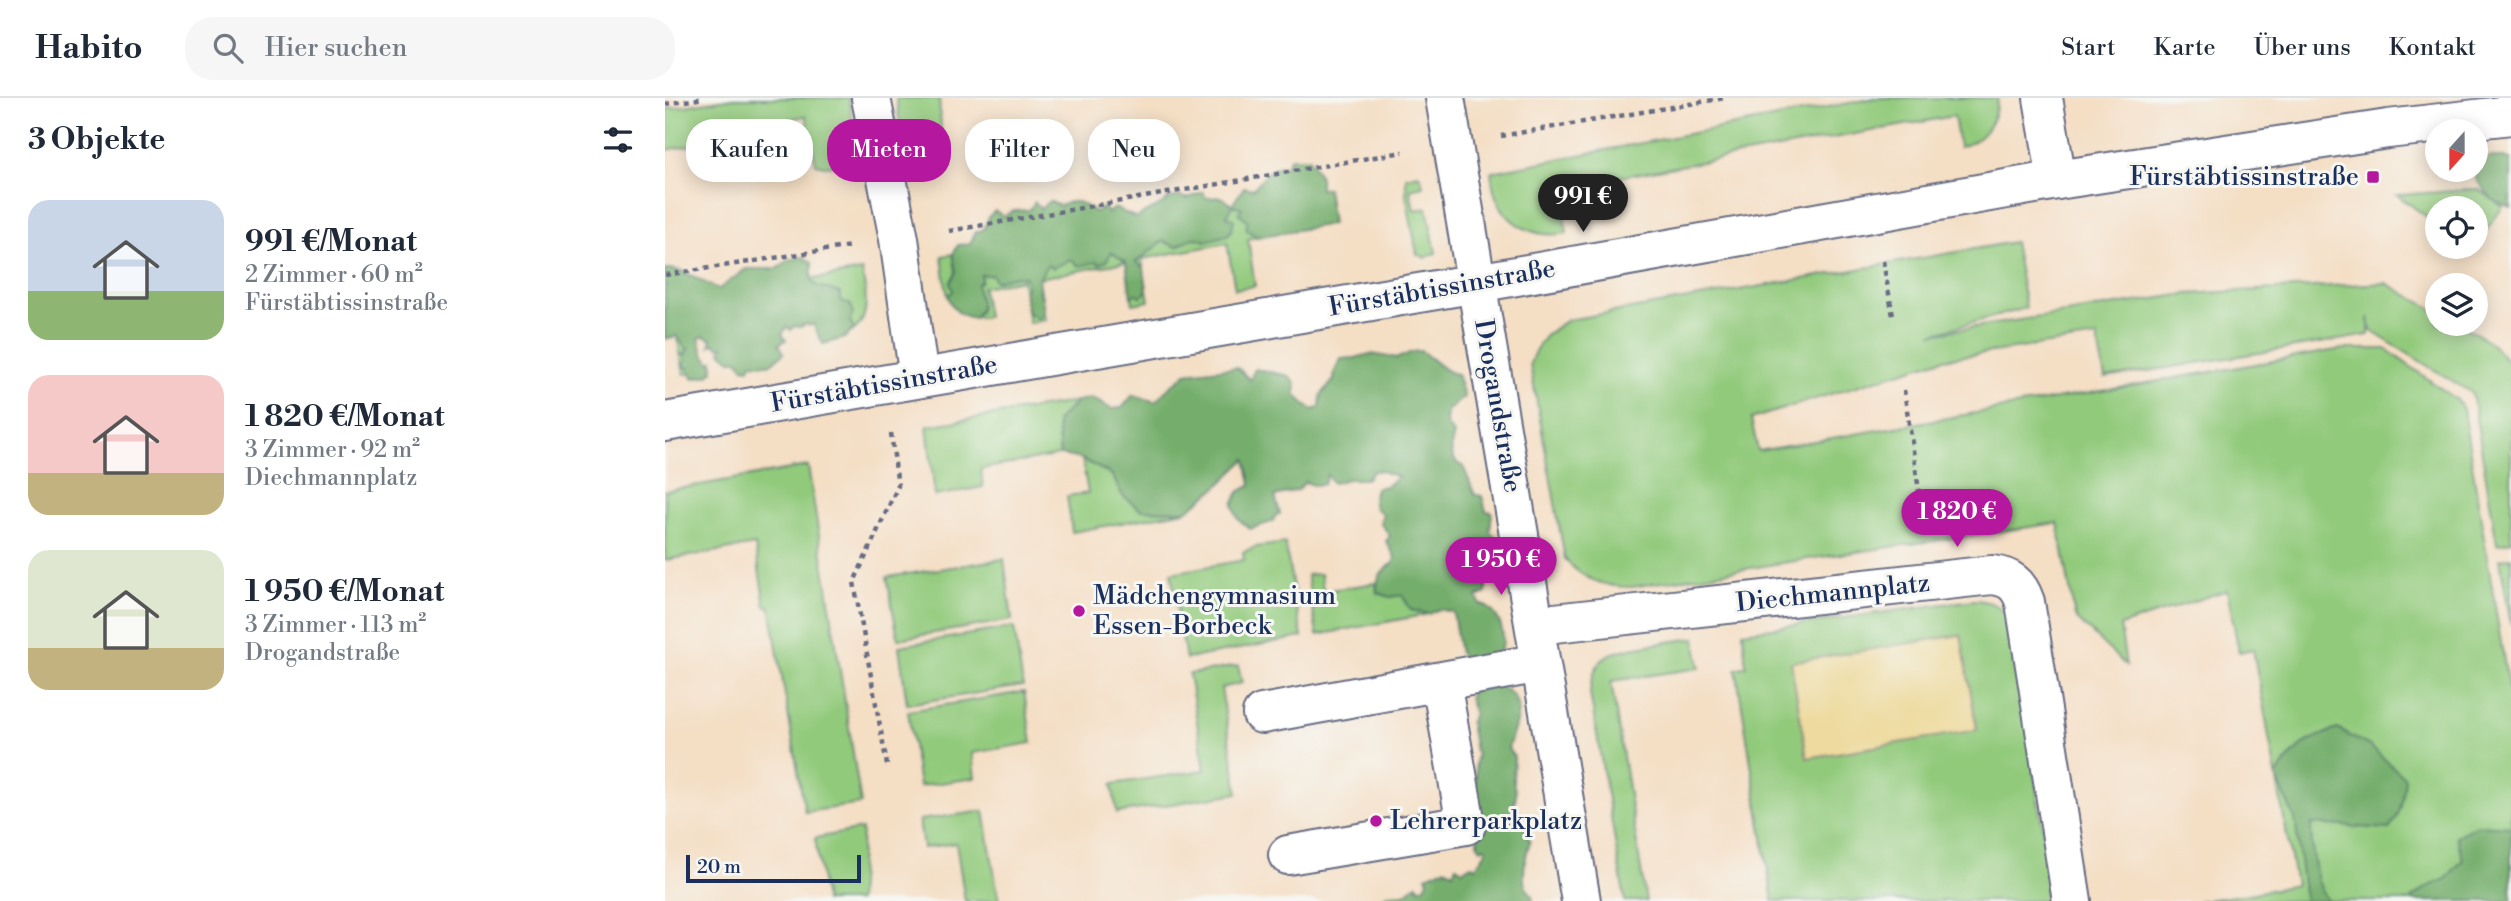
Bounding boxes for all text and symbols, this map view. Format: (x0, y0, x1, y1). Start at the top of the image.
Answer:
search box (185, 17, 675, 80)
text: Habito (35, 28, 143, 69)
icon: search (209, 29, 247, 67)
text: Hier suchen (265, 32, 407, 64)
text: Start (2061, 33, 2115, 63)
text: Karte (2153, 33, 2216, 63)
text: Über uns (2254, 33, 2351, 63)
text: Kontakt (2389, 33, 2476, 63)
chip: Kaufen (686, 119, 813, 182)
chip: Mieten (827, 119, 951, 182)
chip: Filter (965, 119, 1074, 182)
chip: Neu (1088, 119, 1180, 182)
north arrow (2425, 119, 2489, 182)
map controls (2425, 119, 2488, 336)
text: 3 Objekte (28, 121, 165, 159)
icon: filters (599, 121, 637, 159)
place label: Fürstäbtissinstraße (2129, 161, 2359, 193)
marker: Fürstäbtissinstraße (2365, 169, 2381, 185)
pin: 991 € (1534, 174, 1632, 234)
text: 991 € (1554, 183, 1612, 211)
button: locate (2425, 196, 2488, 259)
text: 991 €/Monat (245, 223, 417, 261)
icon: home (84, 228, 168, 312)
street label: Fürstäbtissinstraße (1326, 252, 1558, 324)
text: 2 Zimmer · 60 m² (245, 261, 423, 289)
button: layers (2425, 273, 2488, 336)
text: Fürstäbtissinstraße (245, 289, 448, 317)
street label: Drogandstraße (1467, 317, 1529, 495)
street label: Fürstäbtissinstraße (768, 348, 1000, 420)
text: 1 820 €/Monat (245, 398, 445, 436)
icon: home (84, 403, 168, 487)
text: 3 Zimmer · 92 m² (245, 436, 420, 464)
text: Diechmannplatz (245, 464, 417, 492)
pin: 1 820 € (1892, 490, 2022, 549)
text: 1 820 € (1917, 498, 1997, 526)
pin: 1 950 € (1436, 538, 1566, 597)
text: 1 950 € (1462, 546, 1540, 574)
street label: Diechmannplatz (1734, 567, 1932, 619)
text: 1 950 €/Monat (245, 573, 444, 611)
icon: home (84, 578, 168, 662)
place label: Mädchengymnasium Essen-Borbeck (1093, 580, 1336, 642)
marker: Mädchengymnasium Essen-Borbeck (1071, 603, 1087, 619)
text: 3 Zimmer · 113 m² (245, 611, 426, 639)
text: Drogandstraße (245, 639, 400, 667)
place label: Lehrerparkplatz (1390, 805, 1582, 837)
marker: Lehrerparkplatz (1368, 813, 1384, 829)
scale bar (686, 852, 861, 884)
text: 20 m (697, 855, 741, 879)

